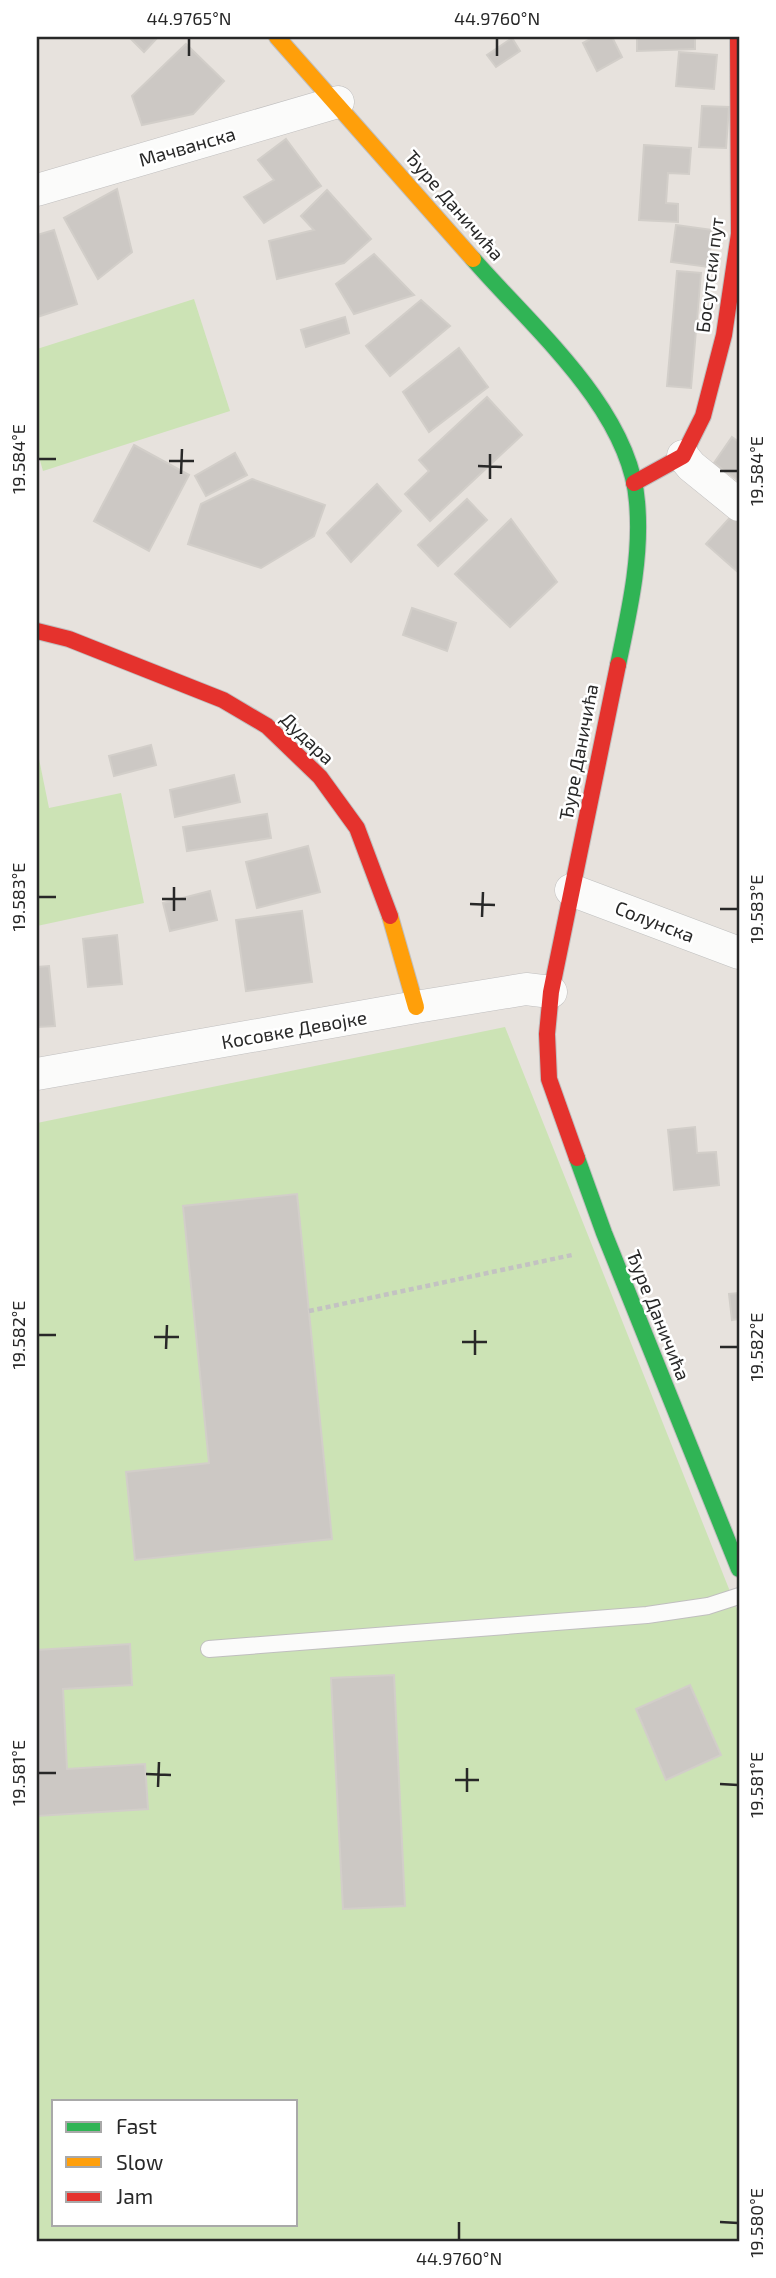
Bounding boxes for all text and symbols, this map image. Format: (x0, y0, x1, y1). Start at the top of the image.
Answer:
text: 44.9765°N (147, 7, 231, 29)
text: 44.9760°N (454, 7, 540, 29)
street label: Мачванска (136, 121, 238, 171)
street label: Ђуре Даничића (400, 145, 509, 266)
street label: Босутски пут (691, 216, 728, 334)
text: 19.584°E (7, 424, 29, 494)
text: 19.584°E (745, 436, 767, 506)
street label: Ђуре Даничића (553, 682, 604, 822)
street label: Дудара (276, 707, 340, 770)
text: 19.583°E (7, 863, 29, 931)
text: 19.583°E (745, 875, 767, 943)
street label: Солунска (612, 895, 698, 948)
street label: Косовке Девојке (220, 1005, 368, 1053)
street label: Ђуре Даничића (621, 1246, 696, 1384)
text: 19.582°E (7, 1301, 29, 1369)
text: 19.582°E (745, 1313, 767, 1381)
text: 19.581°E (7, 1740, 29, 1806)
text: 19.581°E (745, 1752, 767, 1818)
legend (52, 2100, 298, 2226)
text: Fast (116, 2113, 157, 2138)
text: Slow (116, 2149, 163, 2174)
text: Jam (116, 2183, 153, 2208)
text: 19.580°E (745, 2188, 767, 2258)
text: 44.9760°N (416, 2247, 502, 2269)

